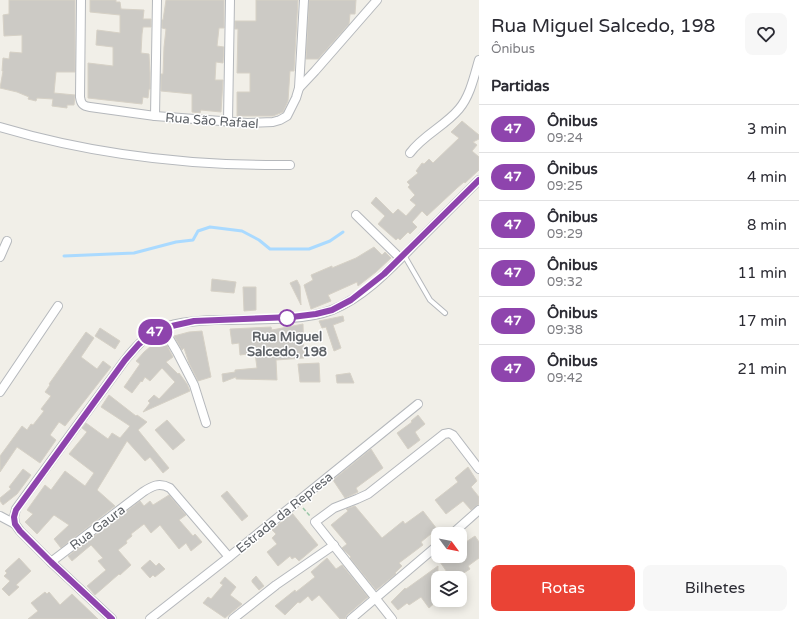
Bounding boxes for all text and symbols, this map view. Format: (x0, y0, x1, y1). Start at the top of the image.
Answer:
button: heart (745, 13, 787, 55)
text: Rua Miguel Salcedo, 198 (491, 15, 716, 37)
text: Ônibus (491, 41, 535, 57)
text: Partidas (491, 77, 549, 95)
street label: Rua São Rafael (165, 110, 259, 132)
text: Ônibus (547, 112, 598, 130)
text: 47 (504, 120, 522, 137)
text: 3 min (747, 120, 787, 138)
text: 09:24 (547, 130, 583, 146)
text: Ônibus (547, 160, 598, 178)
text: 47 (504, 168, 522, 185)
text: 4 min (747, 168, 787, 186)
text: 09:25 (547, 178, 583, 194)
text: Ônibus (547, 208, 598, 226)
text: 47 (504, 216, 522, 233)
text: 8 min (747, 216, 787, 234)
text: 09:29 (547, 226, 583, 242)
text: Ônibus (547, 256, 598, 274)
text: 47 (504, 264, 522, 281)
text: 11 min (738, 264, 787, 282)
text: 09:32 (547, 274, 583, 290)
text: Ônibus (547, 304, 598, 322)
marker: Rua Miguel Salcedo, 198 (278, 309, 296, 327)
text: 47 (504, 312, 522, 329)
text: 17 min (738, 312, 787, 330)
line badge: 47 (137, 319, 173, 345)
text: 09:38 (547, 322, 583, 338)
text: 47 (146, 323, 164, 340)
place label: Rua Miguel Salcedo, 198 (247, 329, 327, 360)
text: Ônibus (547, 352, 598, 370)
text: 47 (504, 360, 522, 377)
text: 21 min (738, 360, 787, 378)
text: 09:42 (547, 370, 583, 386)
street label: Estrada da Represa (233, 469, 336, 557)
street label: Rua Gaura (67, 502, 128, 554)
north arrow (431, 527, 467, 563)
map controls (431, 527, 467, 607)
button: Rotas (491, 565, 635, 611)
button: Bilhetes (643, 565, 787, 611)
button: layers (431, 571, 467, 607)

